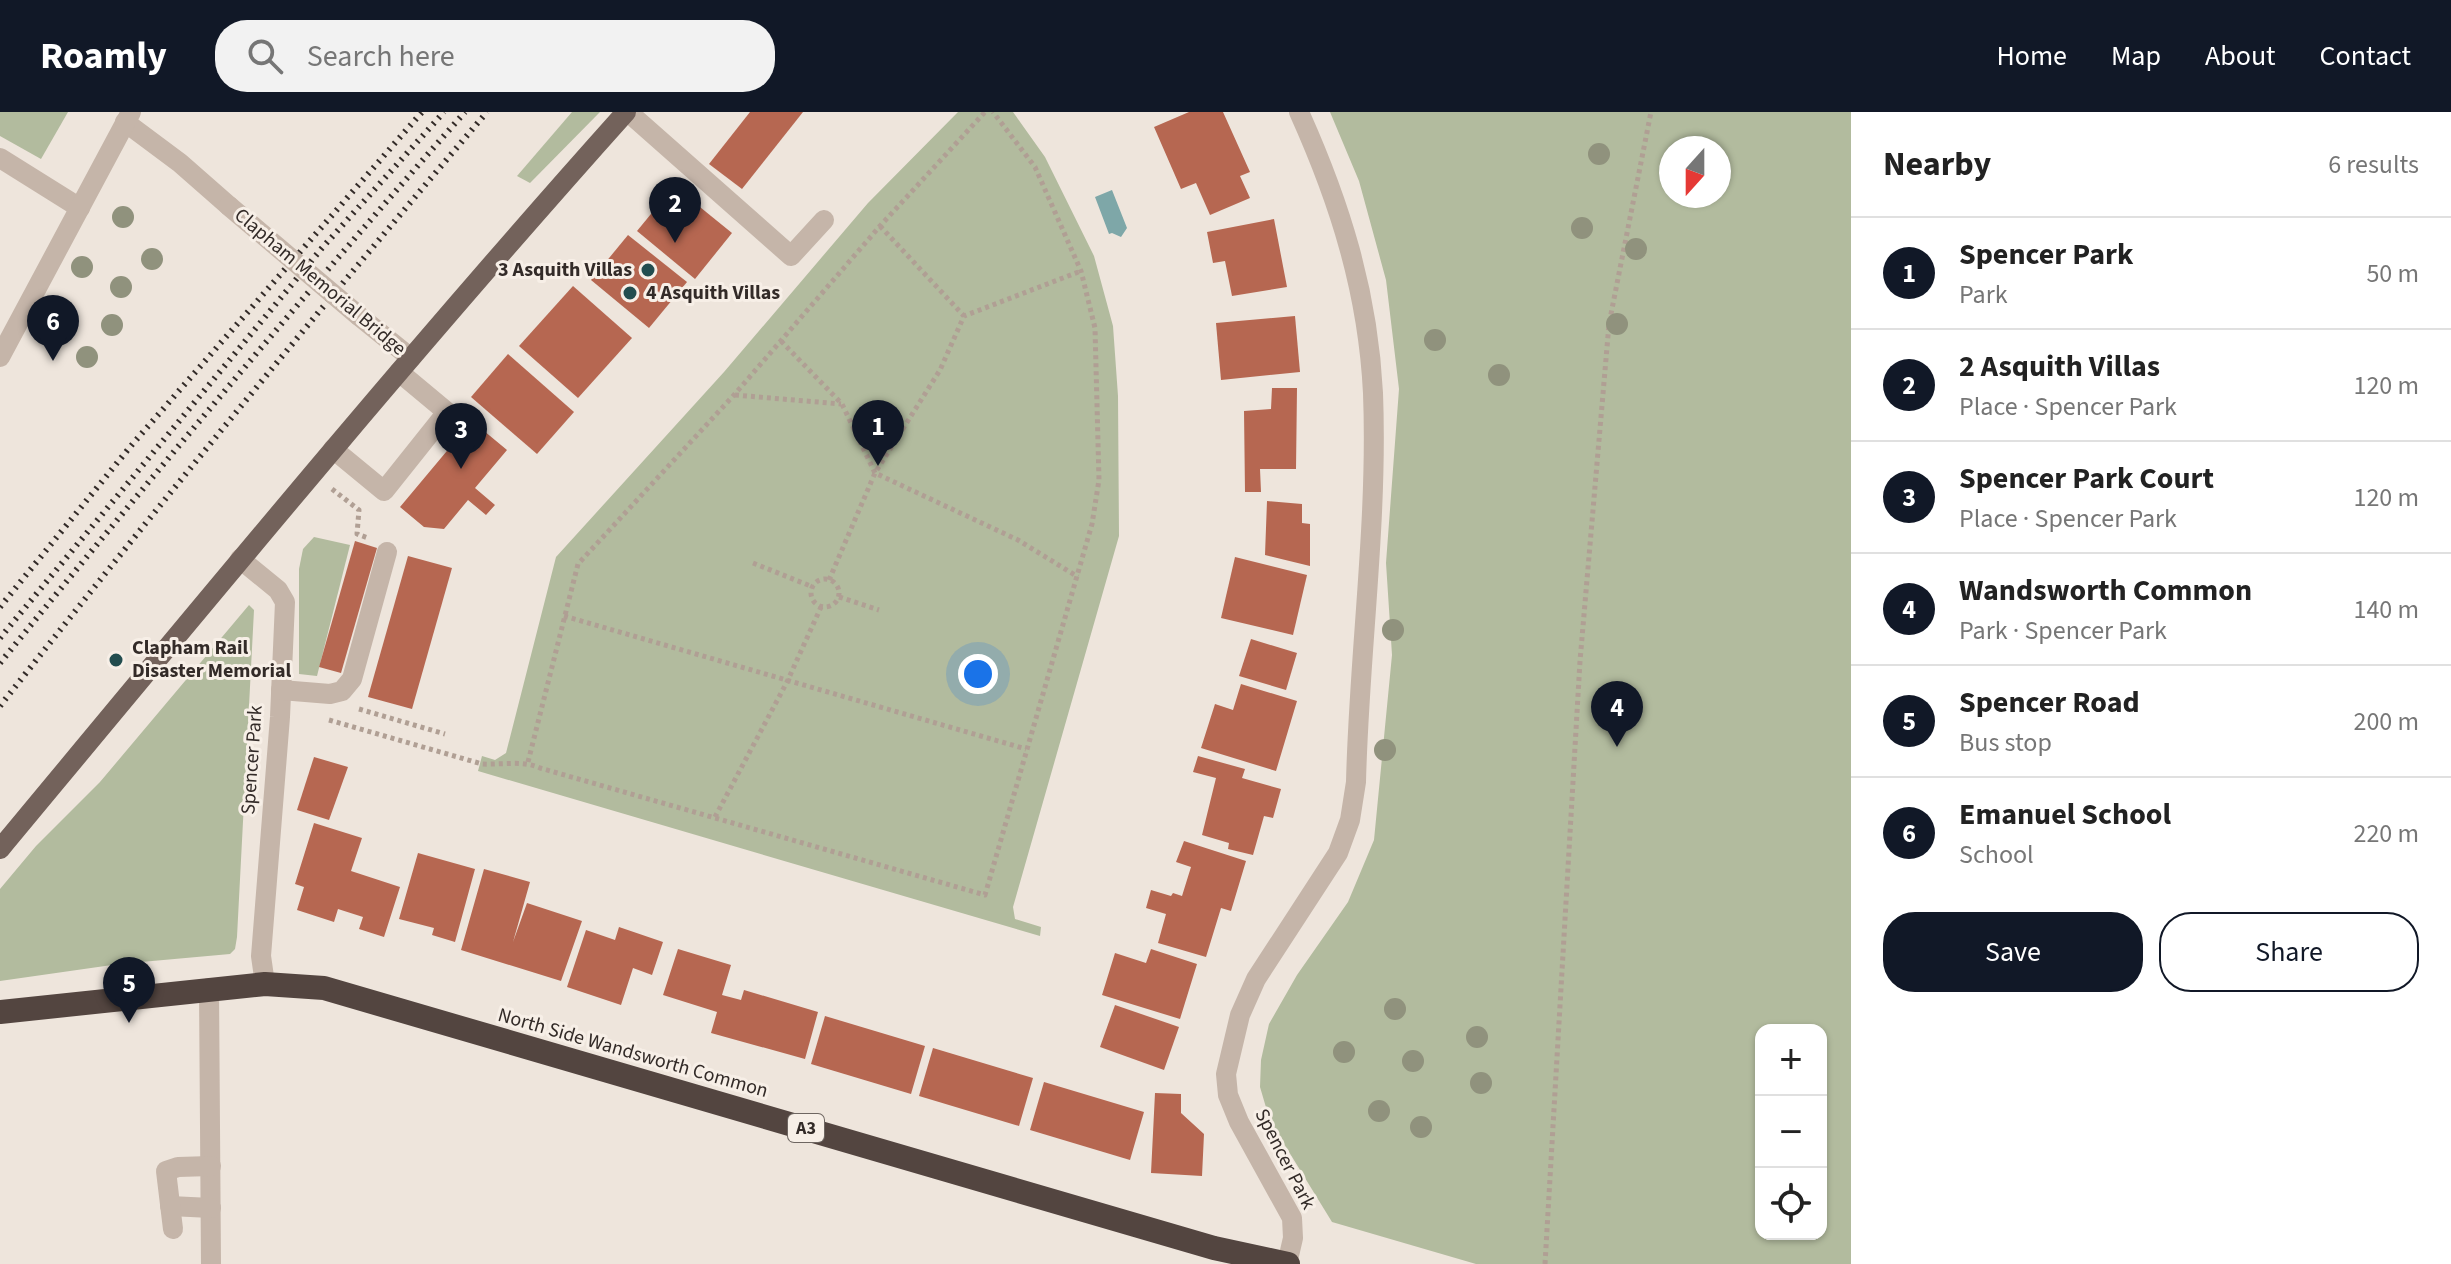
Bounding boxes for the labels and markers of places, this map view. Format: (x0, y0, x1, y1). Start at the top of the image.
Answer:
pin: 2 (649, 177, 701, 243)
place label: 3 Asquith Villas (498, 256, 632, 284)
marker: 3 Asquith Villas (639, 261, 657, 279)
place label: 4 Asquith Villas (646, 279, 780, 307)
marker: 4 Asquith Villas (621, 284, 639, 302)
pin: 6 (27, 295, 79, 361)
pin: 1 (852, 400, 904, 466)
pin: 3 (435, 403, 487, 469)
place label: Clapham Rail Disaster Memorial (132, 634, 292, 685)
marker: Clapham Rail Disaster Memorial (107, 651, 125, 669)
pin: 4 (1591, 681, 1643, 747)
pin: 5 (103, 957, 155, 1023)

